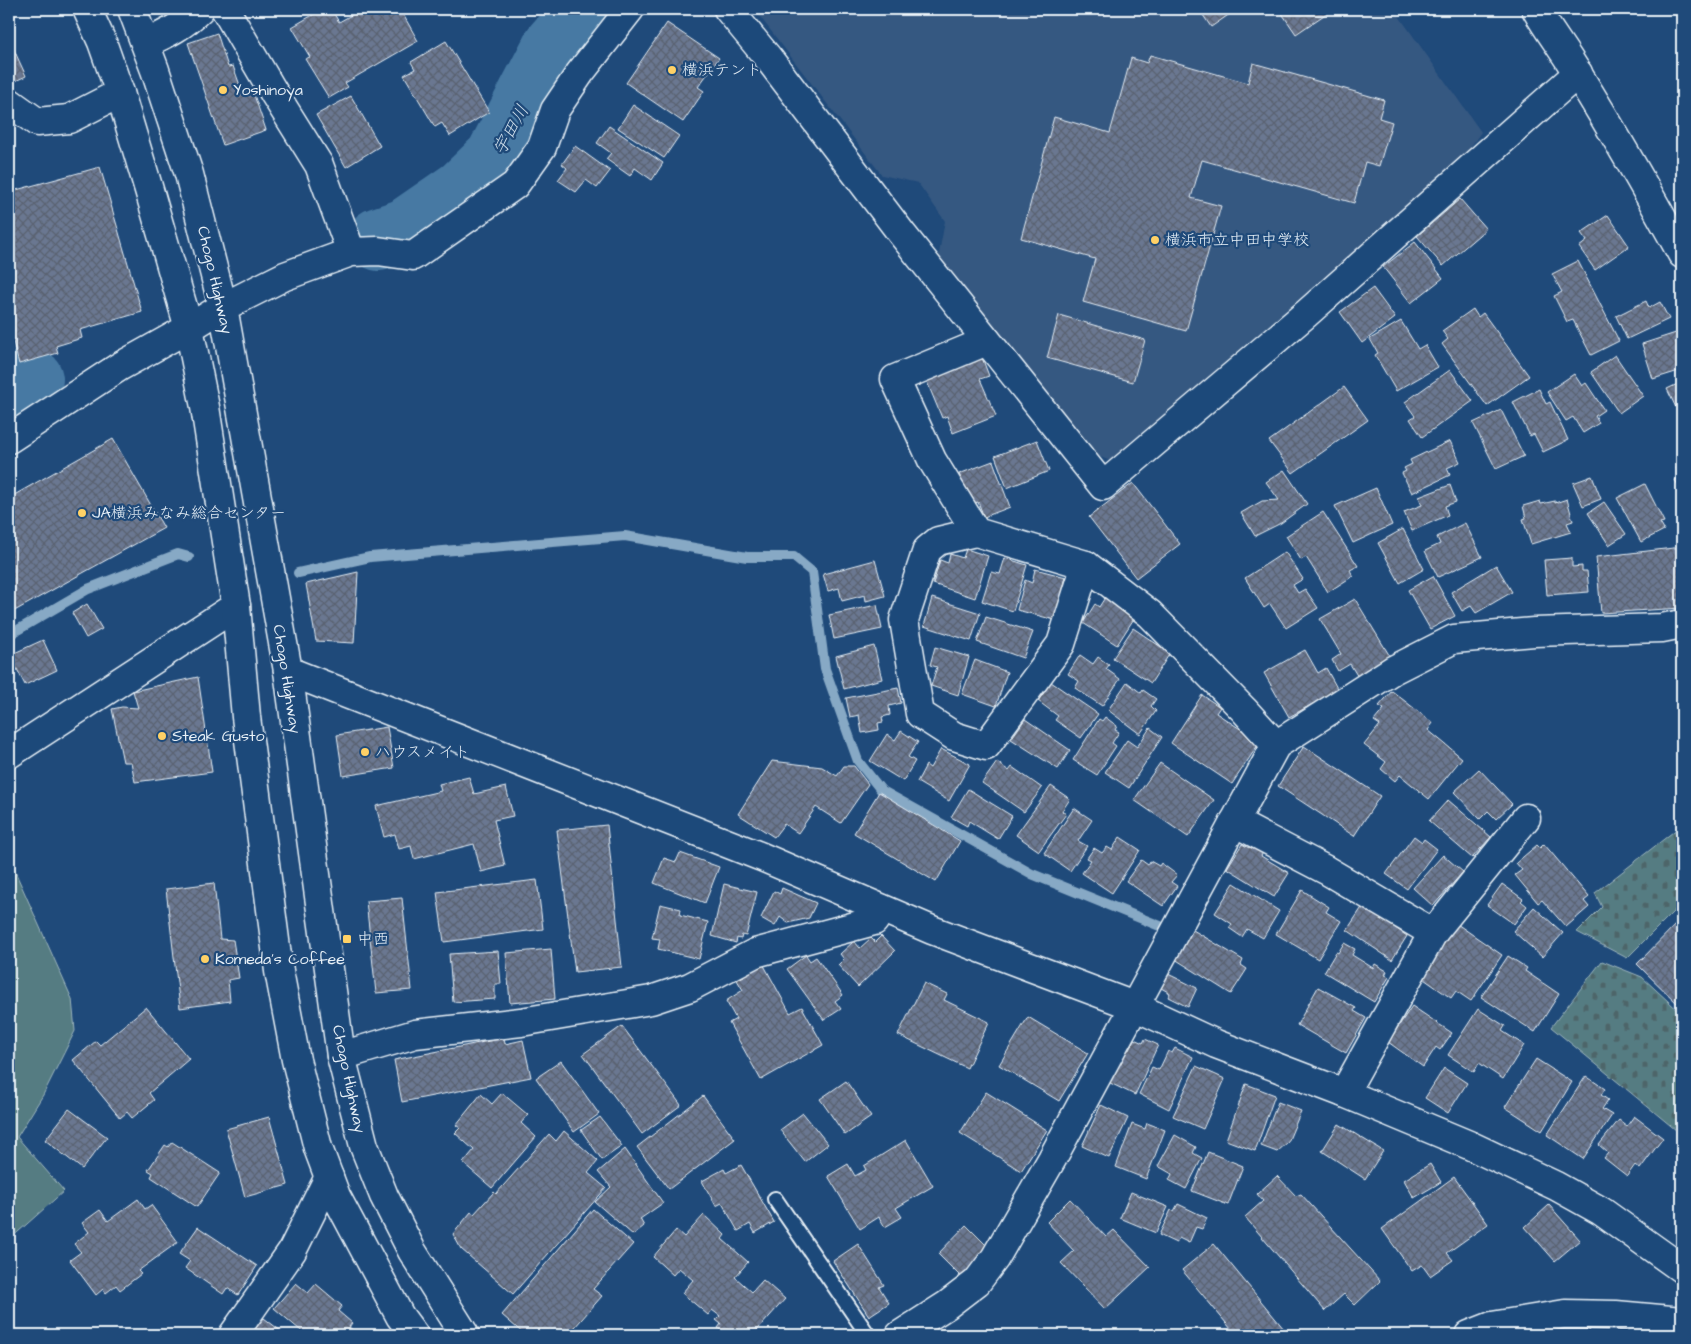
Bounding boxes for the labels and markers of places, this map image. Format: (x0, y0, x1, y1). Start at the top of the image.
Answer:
place label: 横浜テント (682, 59, 762, 81)
marker: 横浜テント (666, 64, 678, 76)
place label: Yoshinoya (233, 79, 303, 102)
marker: Yoshinoya (217, 84, 229, 96)
place label: 横浜市立中田中学校 (1165, 229, 1309, 251)
marker: 横浜市立中田中学校 (1149, 234, 1161, 246)
place label: JA横浜みなみ総合センター (92, 502, 286, 524)
marker: JA横浜みなみ総合センター (76, 507, 88, 519)
place label: Steak Gusto (172, 725, 264, 747)
marker: Steak Gusto (156, 730, 168, 742)
place label: ハウスメイト (375, 741, 470, 763)
marker: ハウスメイト (359, 746, 371, 758)
place label: 中西 (357, 928, 389, 950)
marker: 中西 (341, 933, 353, 945)
place label: Komeda's Coffee (215, 948, 345, 970)
marker: Komeda's Coffee (199, 953, 211, 965)

